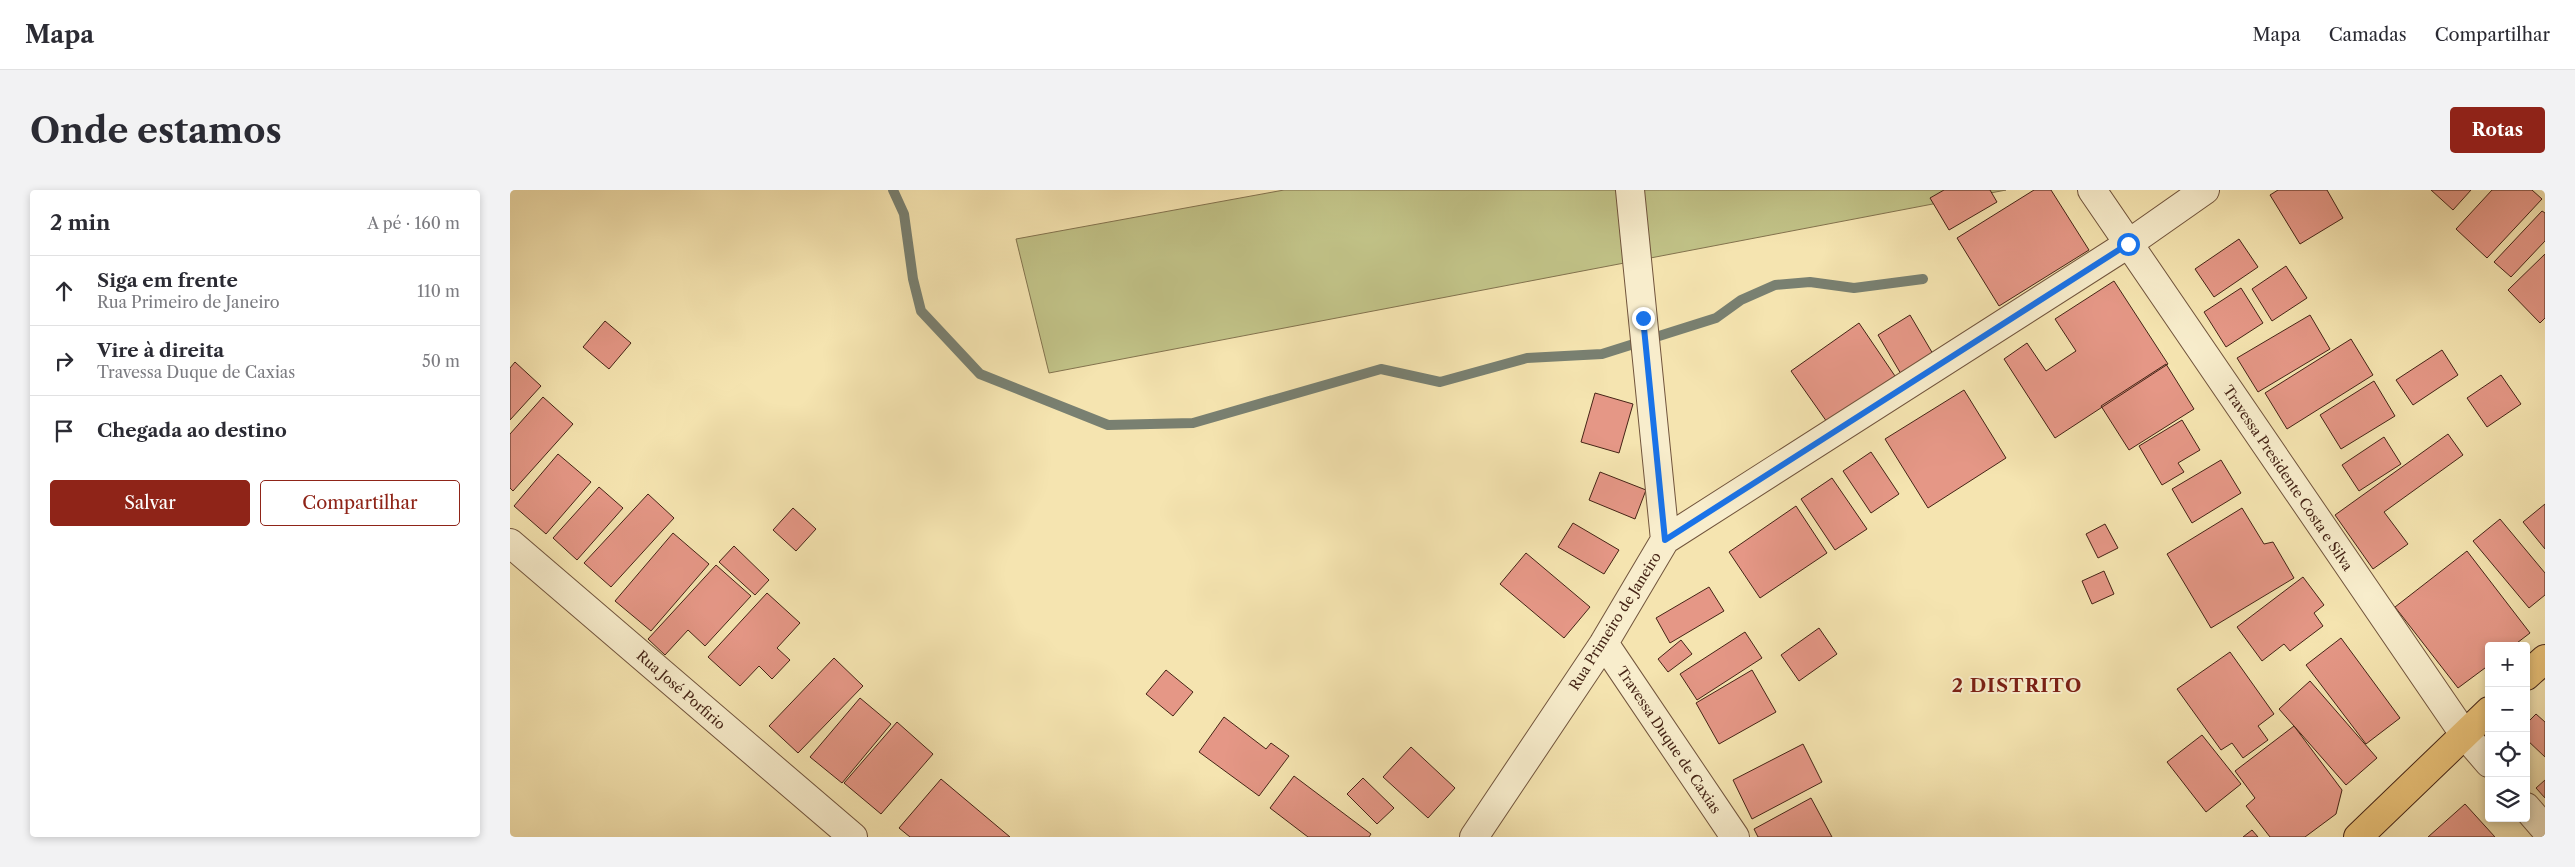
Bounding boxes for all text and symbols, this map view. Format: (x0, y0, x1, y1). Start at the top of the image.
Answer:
text: Mapa (25, 20, 94, 49)
text: Mapa (2253, 24, 2301, 46)
text: Camadas (2329, 24, 2407, 46)
text: Compartilhar (2435, 24, 2550, 46)
button: Rotas (2450, 107, 2545, 153)
text: Onde estamos (30, 109, 282, 152)
text: 2 min (50, 210, 110, 235)
text: A pé · 160 m (367, 213, 460, 233)
route start (2117, 233, 2140, 256)
text: Siga em frente (97, 269, 238, 292)
icon: ahead (50, 277, 78, 305)
text: 110 m (417, 281, 460, 301)
text: Rua Primeiro de Janeiro (97, 292, 280, 312)
route end (1632, 307, 1655, 330)
text: Vire à direita (97, 339, 224, 362)
icon: right (50, 347, 78, 375)
text: 50 m (422, 351, 460, 371)
text: Travessa Duque de Caxias (97, 362, 295, 382)
street label: Travessa Presidente Costa e Silva (2219, 382, 2357, 575)
icon: arrive (50, 417, 78, 445)
text: Chegada ao destino (97, 419, 287, 442)
button: Salvar (50, 480, 250, 526)
button: Compartilhar (260, 480, 460, 526)
street label: Rua Primeiro de Janeiro (1565, 548, 1665, 694)
map controls (2485, 642, 2530, 822)
button: + (2485, 642, 2530, 687)
street label: Rua José Porfirio (633, 647, 729, 733)
street label: Travessa Duque de Caxias (1613, 663, 1725, 817)
district label: 2 DISTRITO (1952, 674, 2082, 697)
button: − (2485, 687, 2530, 732)
button: locate (2485, 732, 2530, 777)
button: layers (2485, 777, 2530, 822)

